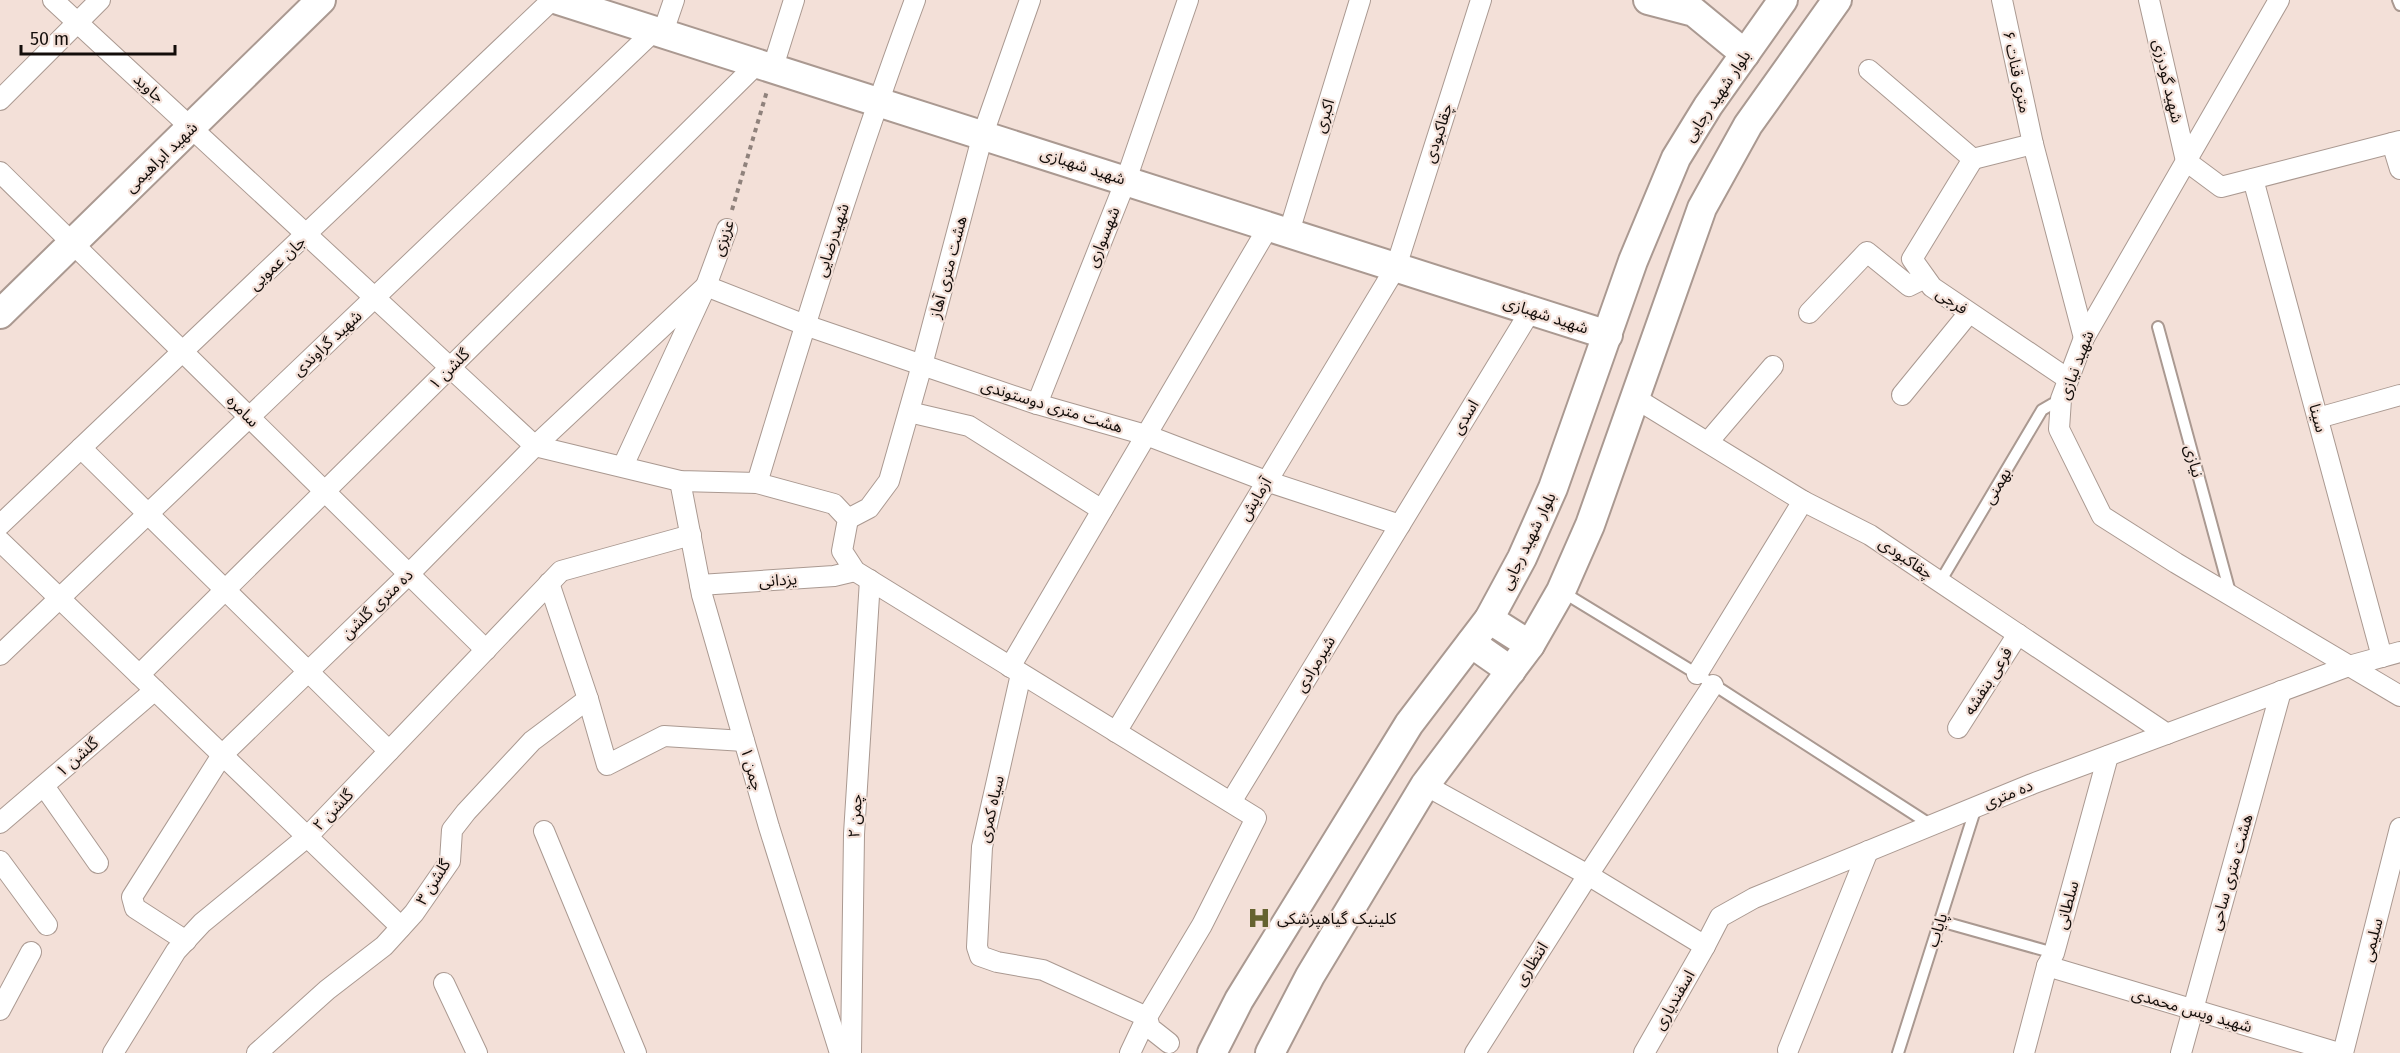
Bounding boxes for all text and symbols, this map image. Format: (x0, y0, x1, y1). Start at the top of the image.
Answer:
scale bar (21, 18, 176, 56)
text: 50 m (30, 28, 69, 50)
street label: ۶ متری قنات (1999, 29, 2035, 115)
street label: شهید گودرزی (2149, 37, 2187, 125)
street label: بلوار شهید رجایی (1680, 47, 1754, 145)
street label: جاوید (130, 69, 168, 107)
street label: اکبری (1310, 97, 1338, 135)
street label: چقاکبودی (1419, 101, 1458, 165)
street label: شهید ابراهیمی (121, 118, 201, 196)
street label: شهید شهبازی (1038, 143, 1128, 189)
street label: شهیدرضایی (811, 201, 853, 279)
street label: شهسواری (1082, 204, 1124, 270)
street label: هشت متری آهاز (925, 214, 971, 321)
street label: عزیزی (708, 217, 738, 259)
street label: جان عمویی (245, 232, 309, 294)
street label: فرجی (1933, 284, 1971, 318)
street label: شهید شهبازی (1501, 292, 1591, 338)
street label: شهید گراوندی (288, 306, 366, 380)
street label: شهید نیازی (2054, 328, 2098, 402)
street label: گلشن ۱ (425, 344, 474, 393)
street label: هشت متری دوستوندی (979, 375, 1125, 437)
street label: سامره (223, 391, 263, 431)
street label: اسدی (1447, 396, 1483, 438)
street label: سینا (2305, 402, 2331, 434)
street label: نیازی (2181, 443, 2207, 479)
street label: بهمنی (1979, 464, 2015, 508)
street label: آزمایش (1235, 473, 1276, 524)
street label: بلوار شهید رجایی (1496, 489, 1560, 593)
street label: چقاکبودی (1875, 533, 1937, 584)
street label: ده متری گلشن (337, 565, 417, 643)
street label: یزدانی (758, 569, 798, 591)
street label: شیرمرادی (1291, 632, 1339, 696)
street label: فرعی بنفشه (1960, 644, 2016, 718)
street label: گلشن ۱ (52, 733, 102, 781)
street label: چمن ۱ (736, 745, 767, 793)
street label: سیاه کمری (974, 774, 1008, 844)
street label: ده متری (1981, 776, 2035, 812)
street label: گلشن ۲ (309, 785, 358, 835)
street label: چمن ۲ (844, 794, 867, 838)
street label: هشت متری ساحی (2205, 812, 2257, 932)
street label: گلشن ۳ (412, 855, 455, 908)
street label: سلطانی (2051, 879, 2083, 931)
hospital icon: کلینیک گیاهپزشکی (1246, 905, 1272, 931)
place label: کلینیک گیاهپزشکی (1277, 909, 1397, 929)
street label: پایاب (1923, 911, 1952, 950)
street label: سلیمی (2357, 916, 2387, 964)
street label: انتظاری (1510, 939, 1552, 989)
street label: اسفندیاری (1649, 967, 1699, 1033)
street label: شهید ویس محمدی (2130, 984, 2254, 1036)

